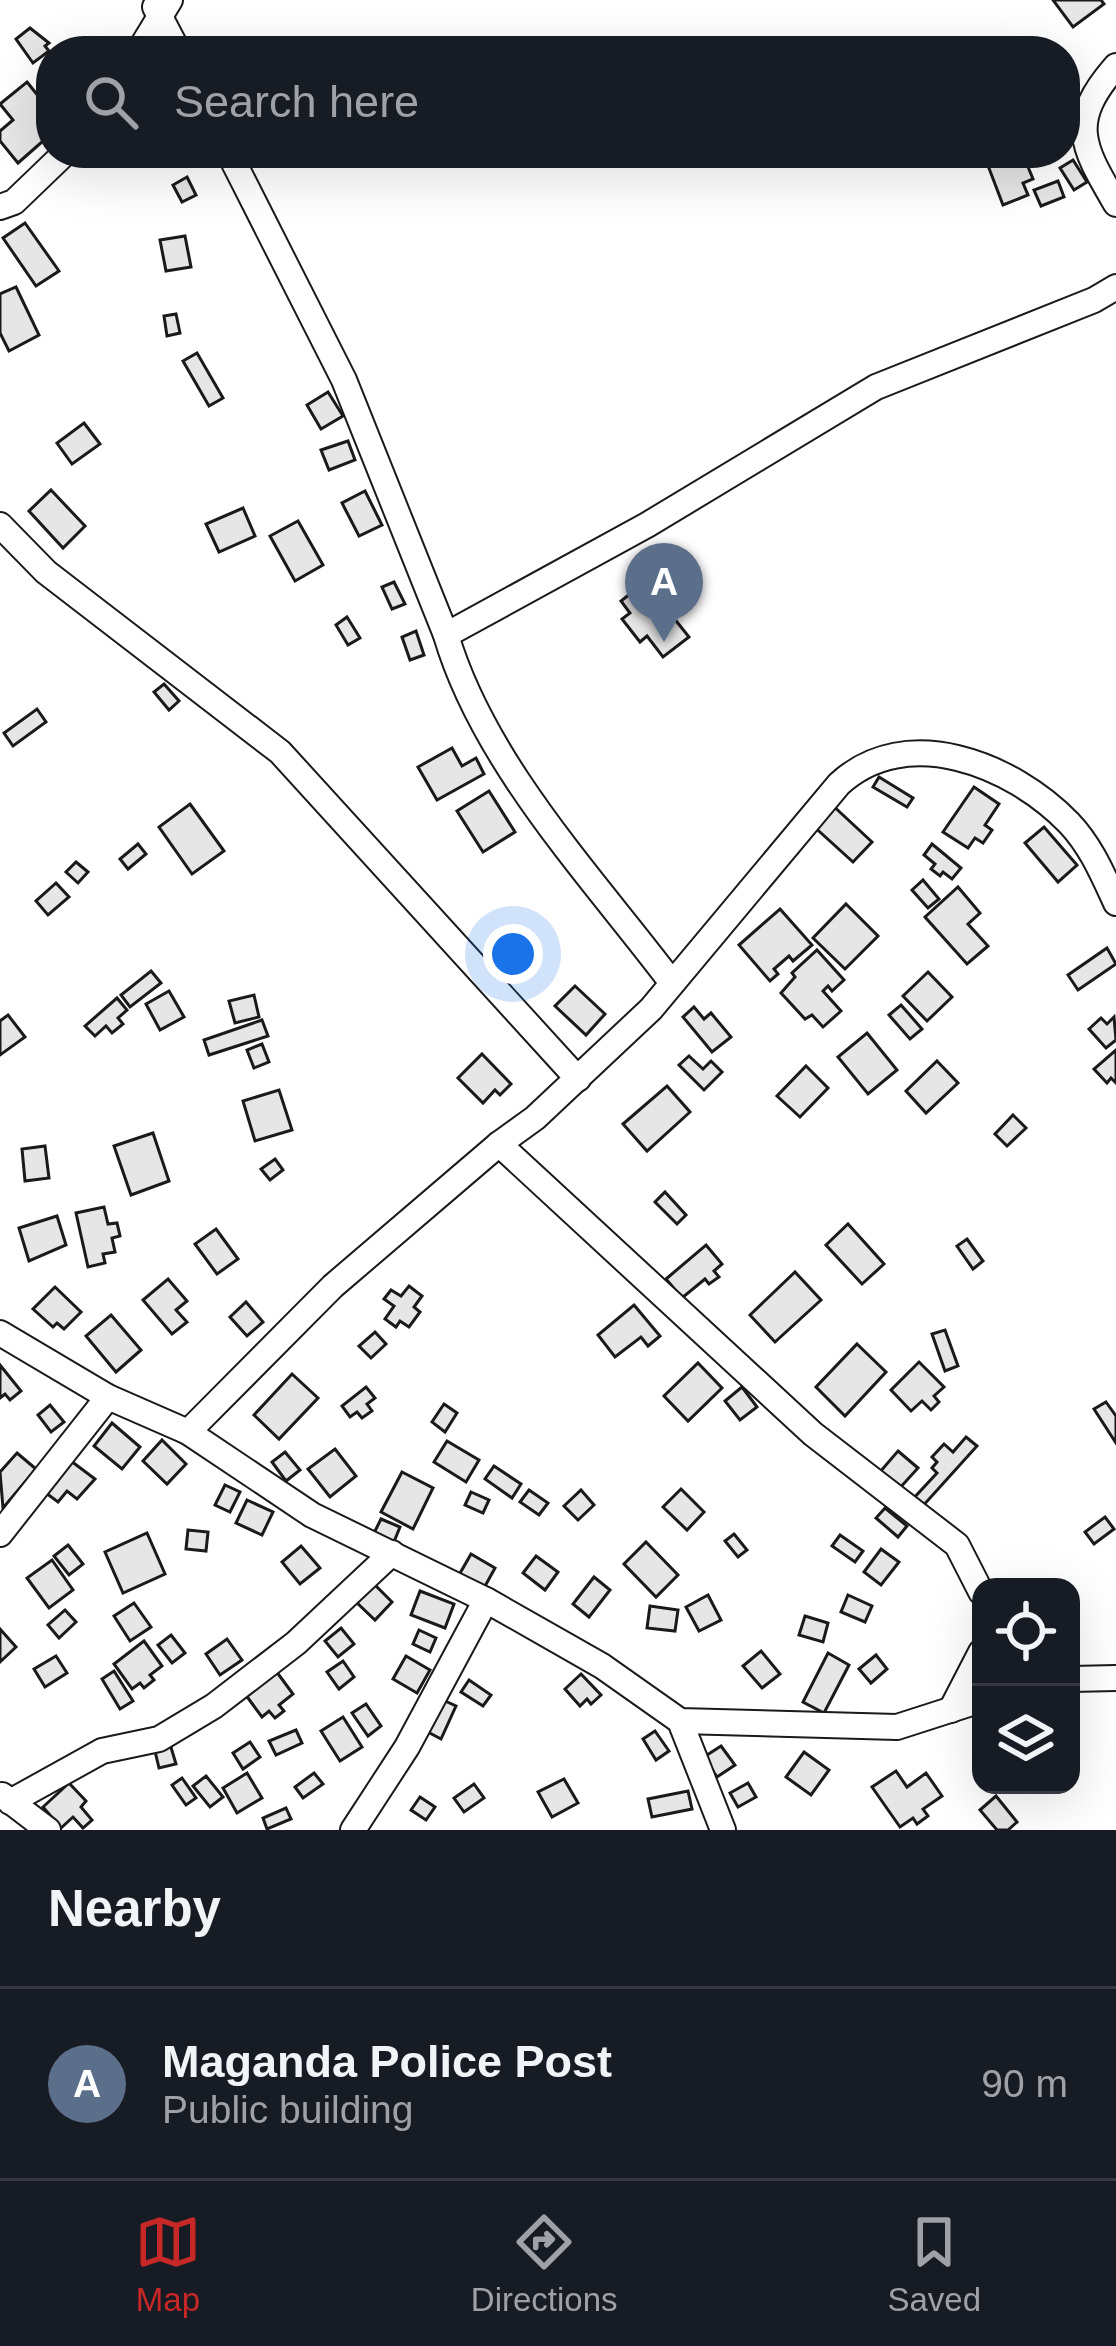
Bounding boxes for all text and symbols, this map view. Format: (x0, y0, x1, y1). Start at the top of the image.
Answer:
search box (36, 36, 1080, 168)
icon: search (78, 69, 144, 135)
text: Search here (174, 76, 419, 127)
pin: A (625, 543, 703, 642)
your location (483, 924, 543, 984)
map controls (972, 1578, 1080, 1794)
button: locate (972, 1578, 1080, 1686)
button: layers (972, 1686, 1080, 1794)
text: Nearby (48, 1880, 221, 1937)
text: Maganda Police Post (162, 2036, 612, 2087)
text: A (73, 2062, 101, 2105)
text: 90 m (981, 2062, 1068, 2105)
text: Public building (162, 2088, 414, 2131)
tab: Map (135, 2209, 201, 2319)
tab: Directions (471, 2209, 618, 2319)
tab: Saved (887, 2209, 981, 2319)

